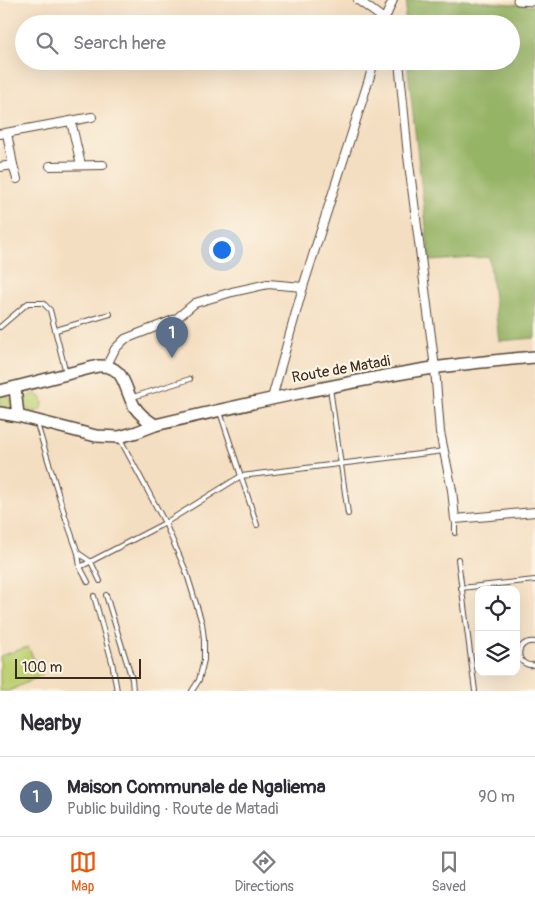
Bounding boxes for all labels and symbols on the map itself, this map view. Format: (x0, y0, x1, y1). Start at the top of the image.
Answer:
your location (209, 237, 235, 263)
pin: 1 (156, 317, 188, 358)
street label: Route de Matadi (290, 351, 392, 387)
scale bar (15, 656, 141, 679)

